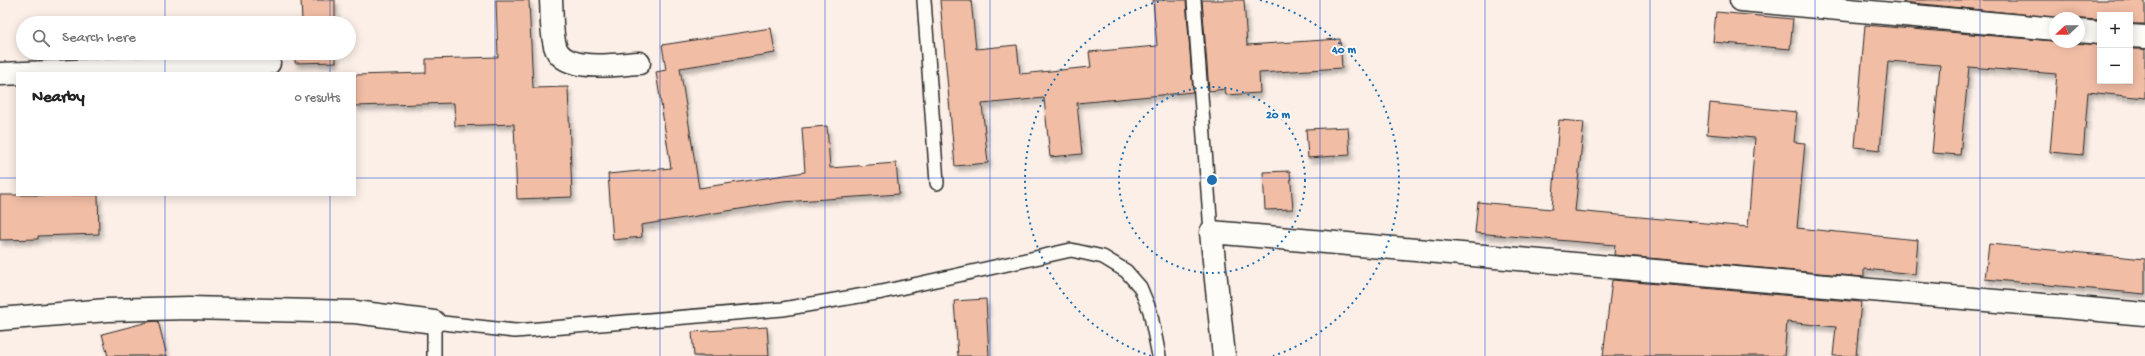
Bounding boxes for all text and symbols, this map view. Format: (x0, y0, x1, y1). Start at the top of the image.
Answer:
north arrow (2049, 12, 2085, 48)
map controls (2097, 12, 2133, 84)
button: + (2097, 12, 2133, 48)
search box (16, 16, 356, 60)
icon: search (30, 27, 52, 49)
text: Search here (62, 29, 136, 47)
text: 40 m (1331, 44, 1356, 58)
button: − (2097, 48, 2133, 84)
text: Nearby (32, 88, 85, 108)
text: 0 results (294, 91, 340, 106)
text: 20 m (1266, 109, 1291, 123)
centre of rings (1205, 173, 1219, 187)

